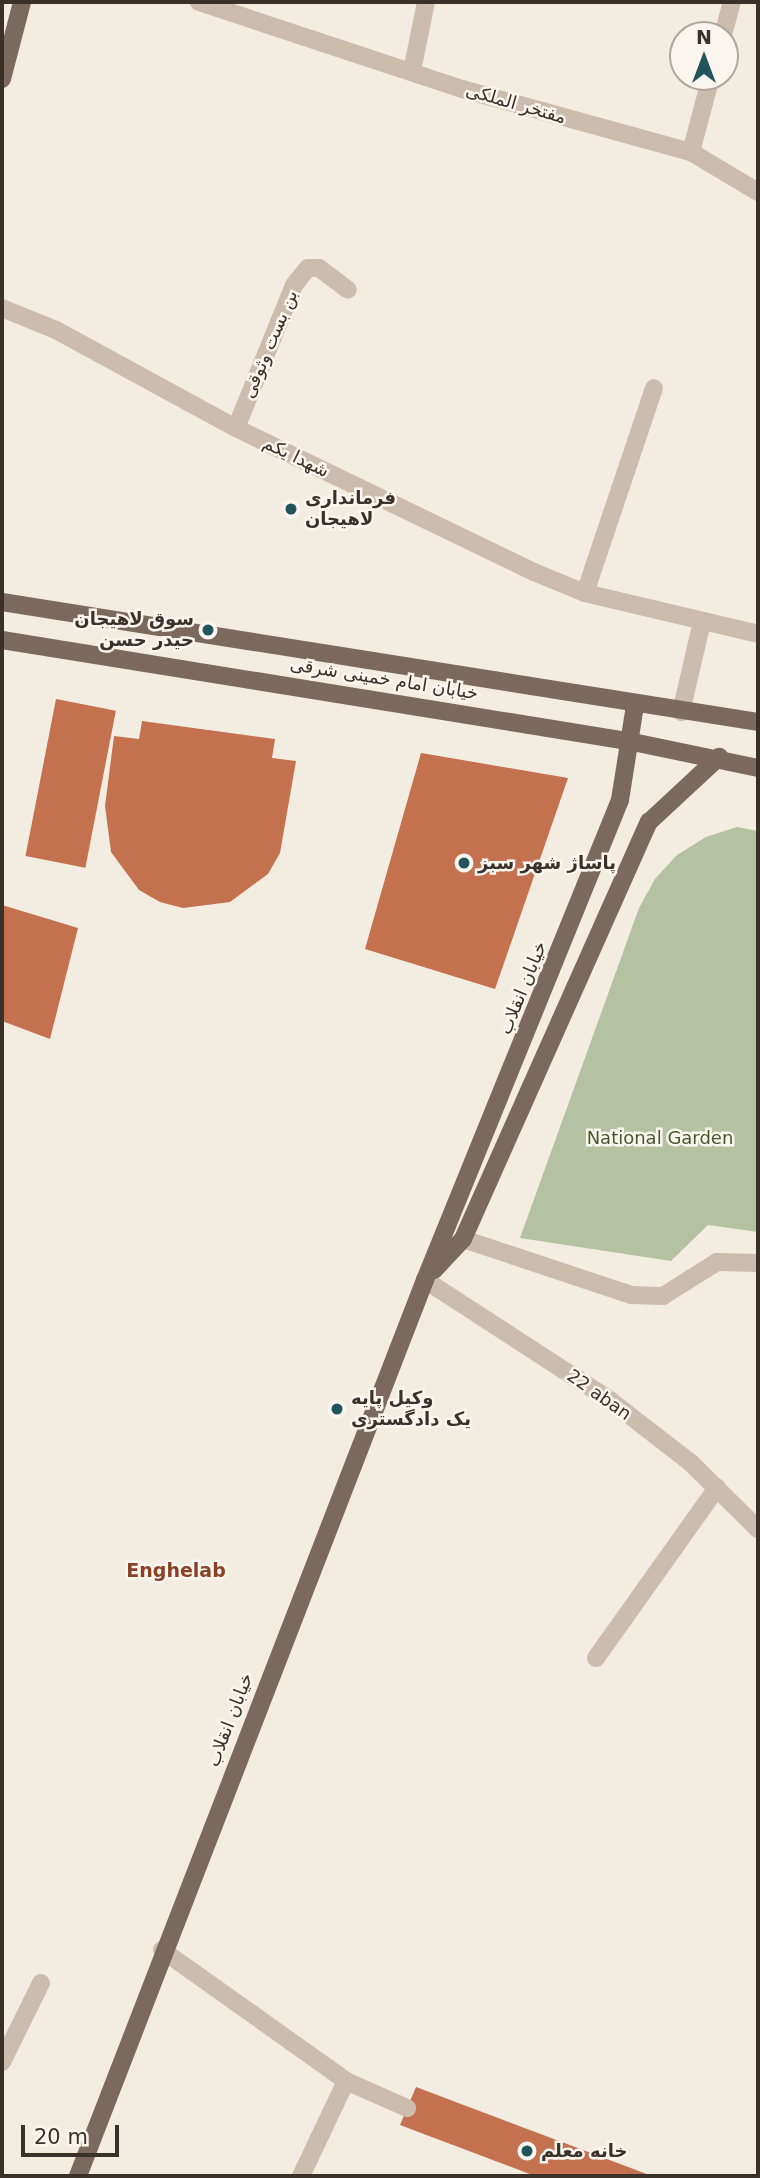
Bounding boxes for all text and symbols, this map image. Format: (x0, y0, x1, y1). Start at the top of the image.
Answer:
north arrow (669, 21, 739, 91)
text: N (696, 26, 712, 48)
street label: مفتخر الملکی (463, 79, 569, 129)
street label: بن بست وثوقی (237, 287, 303, 401)
street label: شهدا یکم (260, 432, 332, 482)
place label: فرمانداری لاهیجان (305, 488, 396, 530)
marker: فرمانداری لاهیجان (283, 501, 299, 517)
place label: سوق لاهيجان حيدر حسن (74, 609, 194, 652)
marker: سوق لاهيجان حيدر حسن (200, 622, 216, 638)
street label: خیابان امام خمینی شرقی (288, 653, 480, 705)
place label: پاساژ شهر سبز (478, 852, 616, 874)
marker: پاساژ شهر سبز (456, 855, 472, 871)
street label: خیابان انقلاب (495, 938, 551, 1038)
park label: National Garden (587, 1127, 733, 1149)
street label: 22 aban (563, 1365, 635, 1425)
place label: وکیل پایه یک دادگستری (351, 1388, 471, 1430)
marker: وکیل پایه یک دادگستری (329, 1401, 345, 1417)
district label: Enghelab (126, 1560, 226, 1582)
street label: خیابان انقلاب (202, 1670, 258, 1770)
scale bar (24, 2112, 122, 2156)
text: 20 m (34, 2125, 88, 2149)
place label: خانه معلم (541, 2140, 627, 2162)
marker: خانه معلم (519, 2143, 535, 2159)

